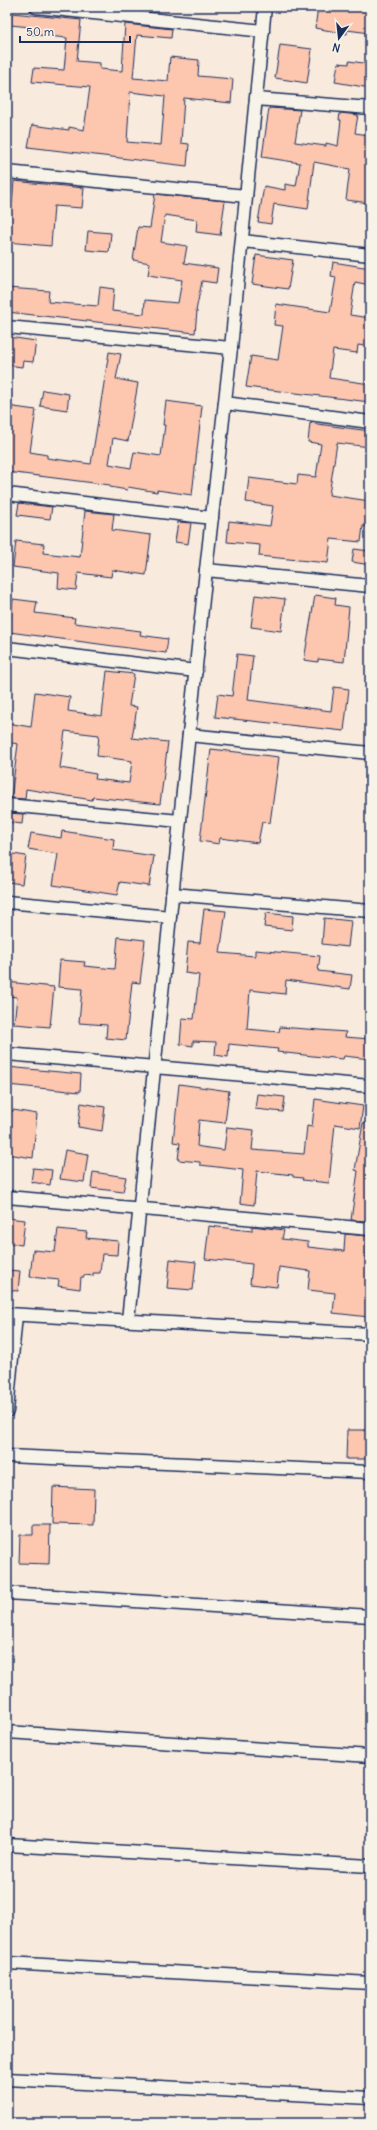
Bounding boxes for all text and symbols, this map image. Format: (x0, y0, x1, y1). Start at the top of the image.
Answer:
scale bar (20, 18, 130, 44)
north arrow (319, 18, 359, 58)
text: 50 m (26, 24, 55, 39)
text: N (331, 40, 342, 55)

